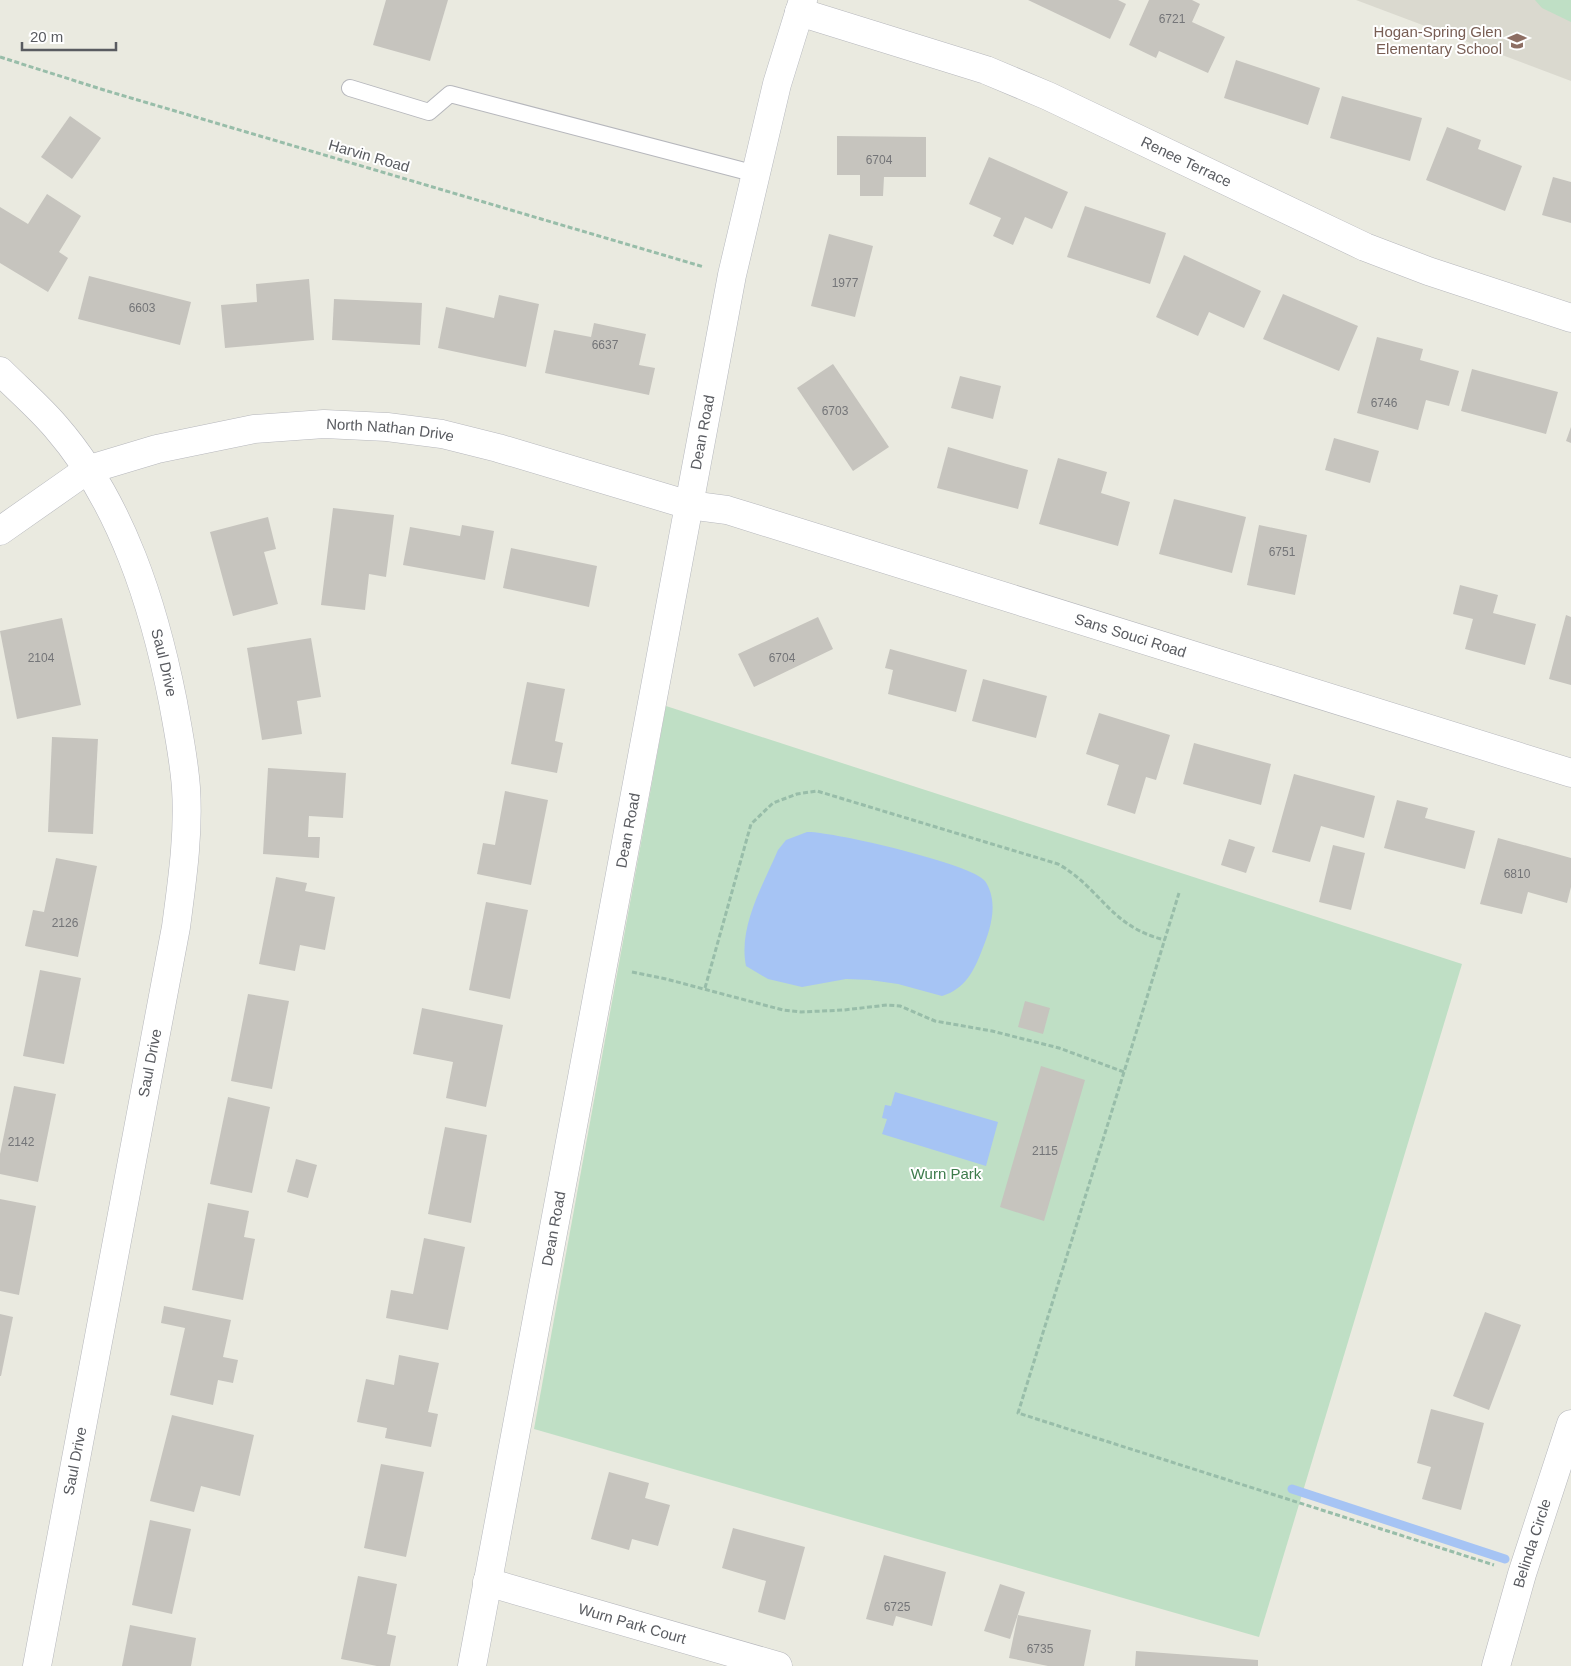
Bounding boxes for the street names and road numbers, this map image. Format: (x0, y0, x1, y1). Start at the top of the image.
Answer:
street label: Renee Terrace (1138, 133, 1234, 190)
street label: Harvin Road (327, 136, 412, 175)
street label: Dean Road (687, 393, 717, 471)
street label: North Nathan Drive (326, 415, 456, 445)
street label: Sans Souci Road (1073, 610, 1188, 661)
street label: Saul Drive (148, 627, 181, 698)
street label: Dean Road (612, 792, 643, 869)
street label: Saul Drive (135, 1027, 164, 1098)
street label: Dean Road (538, 1190, 569, 1267)
street label: Saul Drive (60, 1425, 89, 1496)
street label: Belinda Circle (1510, 1496, 1554, 1590)
street label: Wurn Park Court (576, 1600, 689, 1647)

